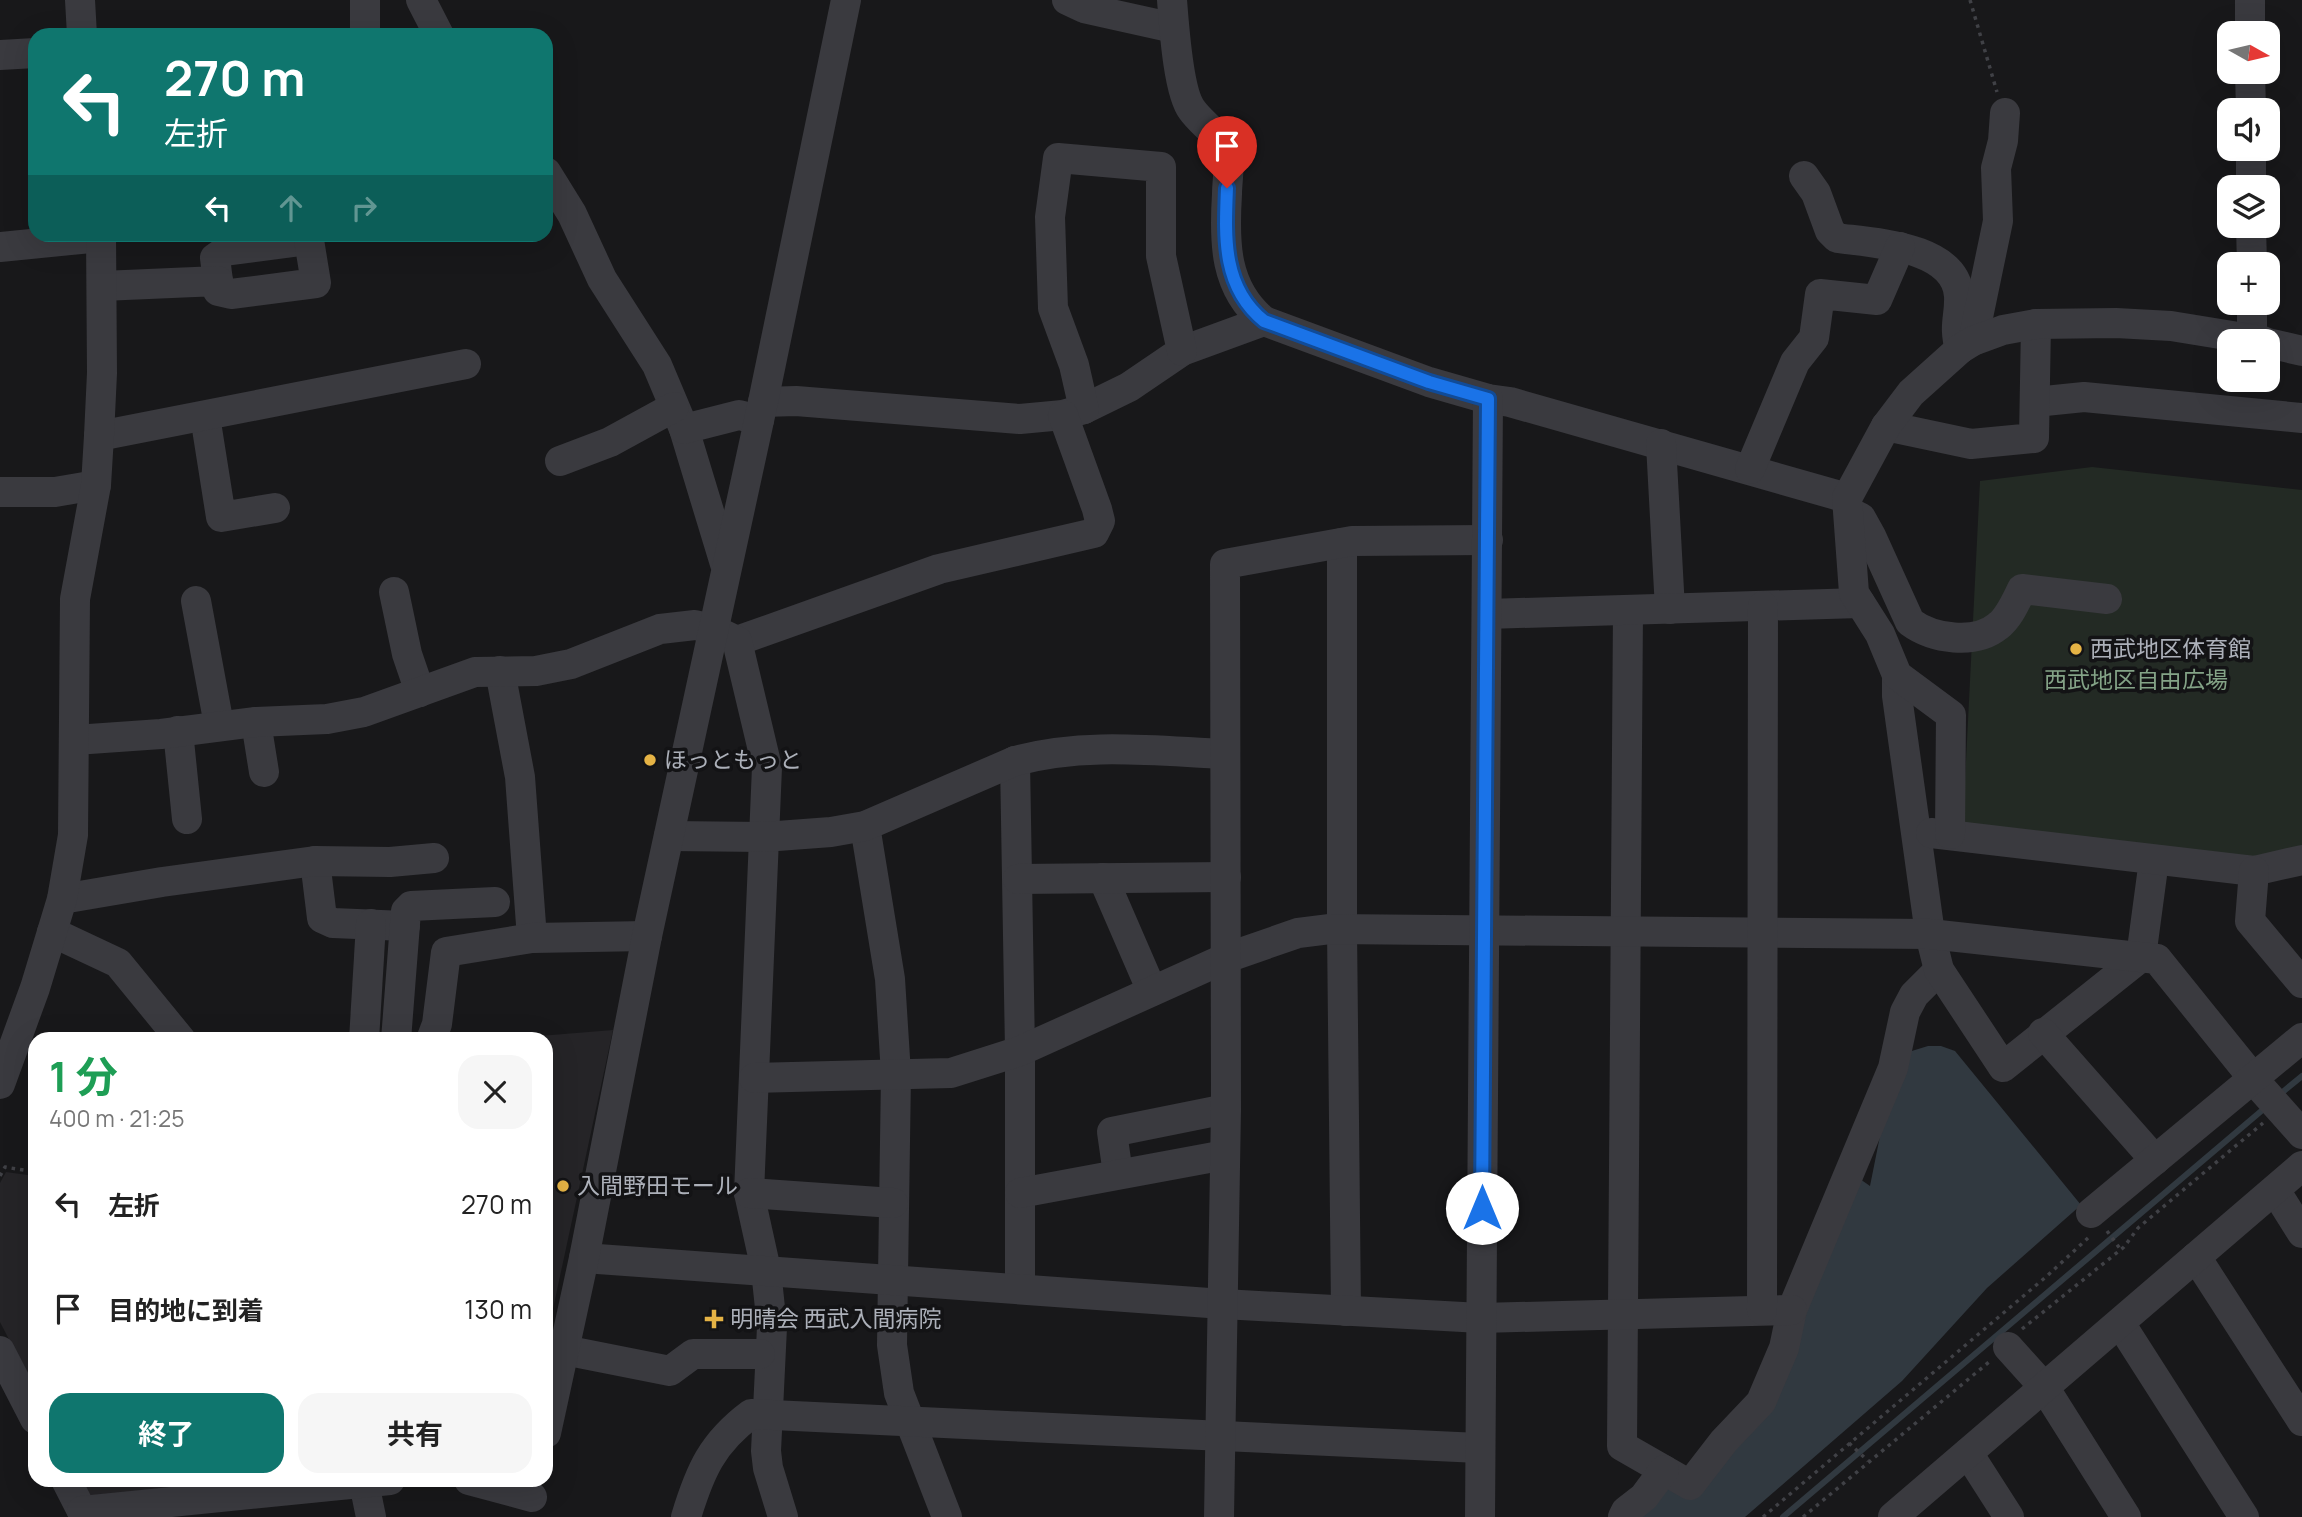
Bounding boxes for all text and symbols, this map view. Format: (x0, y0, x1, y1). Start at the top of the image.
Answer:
north arrow (2217, 21, 2280, 84)
map controls (2217, 21, 2280, 392)
text: 270 m (164, 44, 305, 111)
icon: left (49, 56, 140, 147)
button: sound (2217, 98, 2280, 161)
text: 左折 (164, 111, 228, 155)
pin (1197, 116, 1257, 188)
icon: arrive (1208, 127, 1246, 165)
button: layers (2217, 175, 2280, 238)
icon: left (199, 189, 237, 227)
icon: ahead (272, 189, 310, 227)
icon: right (345, 189, 383, 227)
button: + (2217, 252, 2280, 315)
button: − (2217, 329, 2280, 392)
place label: 西武地区体育館 (2090, 632, 2251, 664)
marker: 西武地区体育館 (2068, 641, 2084, 657)
park label: 西武地区自由広場 (2044, 663, 2228, 695)
place label: ほっともっと (664, 743, 802, 775)
marker: ほっともっと (642, 752, 658, 768)
text: 1 分 (49, 1047, 118, 1105)
button: close (458, 1055, 532, 1129)
text: 400 m · 21:25 (49, 1102, 184, 1134)
place label: 入間野田モール (577, 1169, 738, 1201)
position arrow (1445, 1171, 1519, 1245)
marker: 入間野田モール (555, 1178, 571, 1194)
icon: left (49, 1185, 87, 1223)
text: 270 m (461, 1186, 532, 1222)
text: 左折 (108, 1187, 160, 1223)
icon: arrive (49, 1290, 87, 1328)
text: 130 m (464, 1291, 532, 1327)
text: 目的地に到着 (108, 1292, 264, 1328)
place label: 明晴会 西武入間病院 (730, 1302, 942, 1334)
marker: 明晴会 西武入間病院 (704, 1309, 724, 1329)
button: 終了 (49, 1393, 284, 1473)
button: 共有 (298, 1393, 532, 1473)

